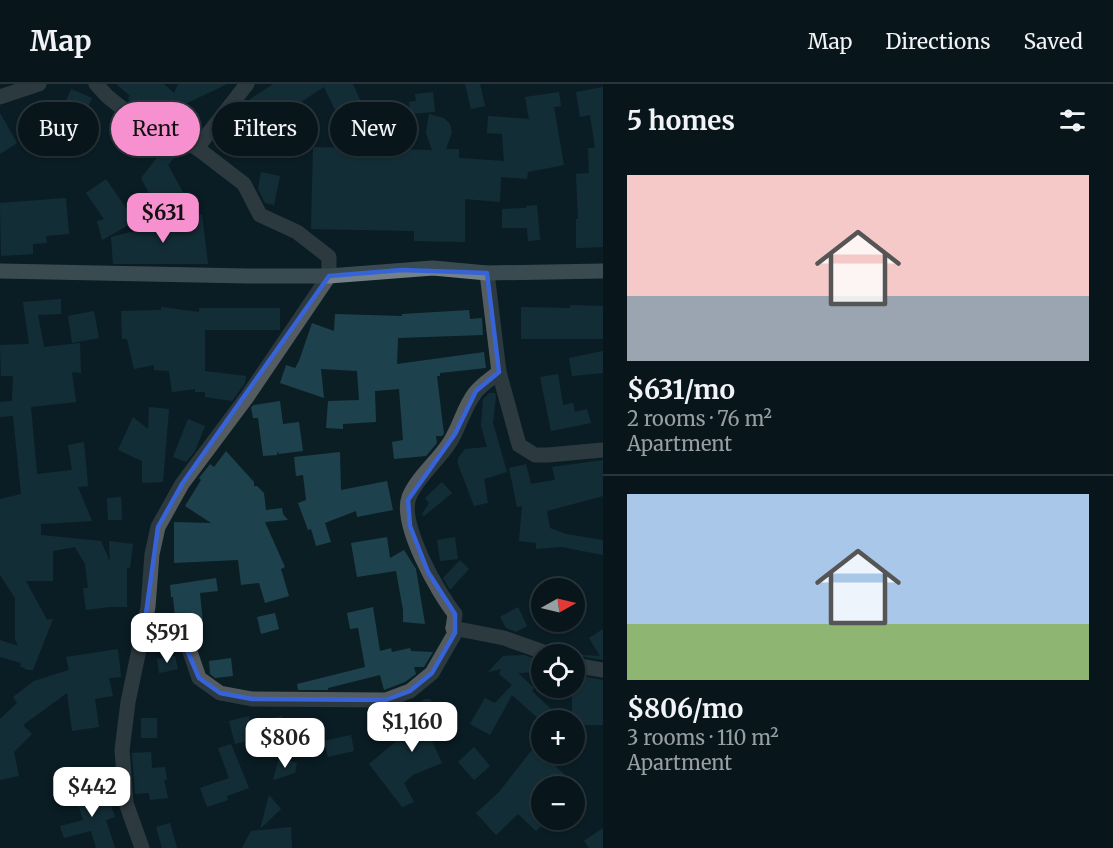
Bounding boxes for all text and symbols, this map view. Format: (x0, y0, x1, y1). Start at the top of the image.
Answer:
text: Map (30, 23, 92, 59)
text: Map (808, 28, 852, 55)
text: Directions (885, 28, 990, 55)
text: Saved (1023, 28, 1083, 55)
chip: Buy (18, 102, 99, 156)
chip: Rent (111, 102, 200, 156)
chip: Filters (212, 102, 318, 156)
chip: New (330, 102, 417, 156)
text: 5 homes (627, 104, 735, 137)
icon: filters (1056, 104, 1089, 137)
pin: $631 (127, 193, 199, 244)
text: $631 (141, 200, 185, 225)
icon: home (804, 214, 912, 322)
text: $631/mo (627, 373, 735, 406)
text: 2 rooms · 76 m² (627, 406, 772, 431)
text: Apartment (627, 431, 732, 456)
icon: home (804, 533, 912, 641)
north arrow (531, 578, 585, 632)
map controls (531, 578, 585, 830)
pin: $591 (131, 613, 203, 664)
text: $591 (145, 620, 189, 645)
button: locate (531, 644, 585, 698)
text: $806/mo (627, 692, 743, 725)
pin: $1,160 (363, 702, 461, 753)
text: $1,160 (381, 709, 443, 734)
button: + (531, 710, 585, 764)
pin: $806 (249, 718, 321, 769)
text: $806 (260, 725, 310, 750)
text: 3 rooms · 110 m² (627, 725, 779, 750)
text: Apartment (627, 750, 732, 775)
pin: $442 (56, 767, 128, 818)
text: $442 (67, 774, 117, 799)
button: − (531, 776, 585, 830)

